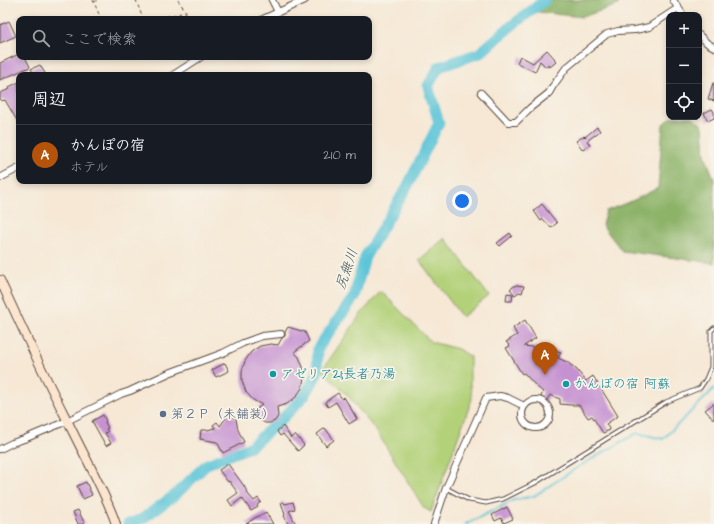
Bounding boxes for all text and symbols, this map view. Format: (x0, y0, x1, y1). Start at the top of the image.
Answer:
map controls (666, 12, 702, 120)
button: + (666, 12, 702, 48)
search box (16, 16, 372, 60)
icon: search (30, 27, 52, 49)
text: ここで検索 (62, 29, 137, 50)
button: − (666, 48, 702, 84)
button: locate (666, 84, 702, 120)
text: 周辺 (32, 88, 66, 112)
text: かんぽの宿 (70, 135, 145, 156)
text: A (41, 146, 49, 164)
text: 210 m (323, 146, 356, 164)
text: ホテル (70, 158, 108, 176)
your location (452, 191, 472, 211)
water label: 尻無川 (331, 246, 363, 292)
pin: A (532, 342, 558, 375)
place label: アゼリア21;長者乃湯 (281, 365, 395, 383)
marker: アゼリア21;長者乃湯 (268, 369, 278, 379)
place label: かんぽの宿 阿蘇 (574, 375, 670, 393)
marker: かんぽの宿 阿蘇 (561, 379, 571, 389)
place label: 第２Ｐ（未舗装） (171, 405, 275, 423)
marker: 第２Ｐ（未舗装） (158, 409, 168, 419)

